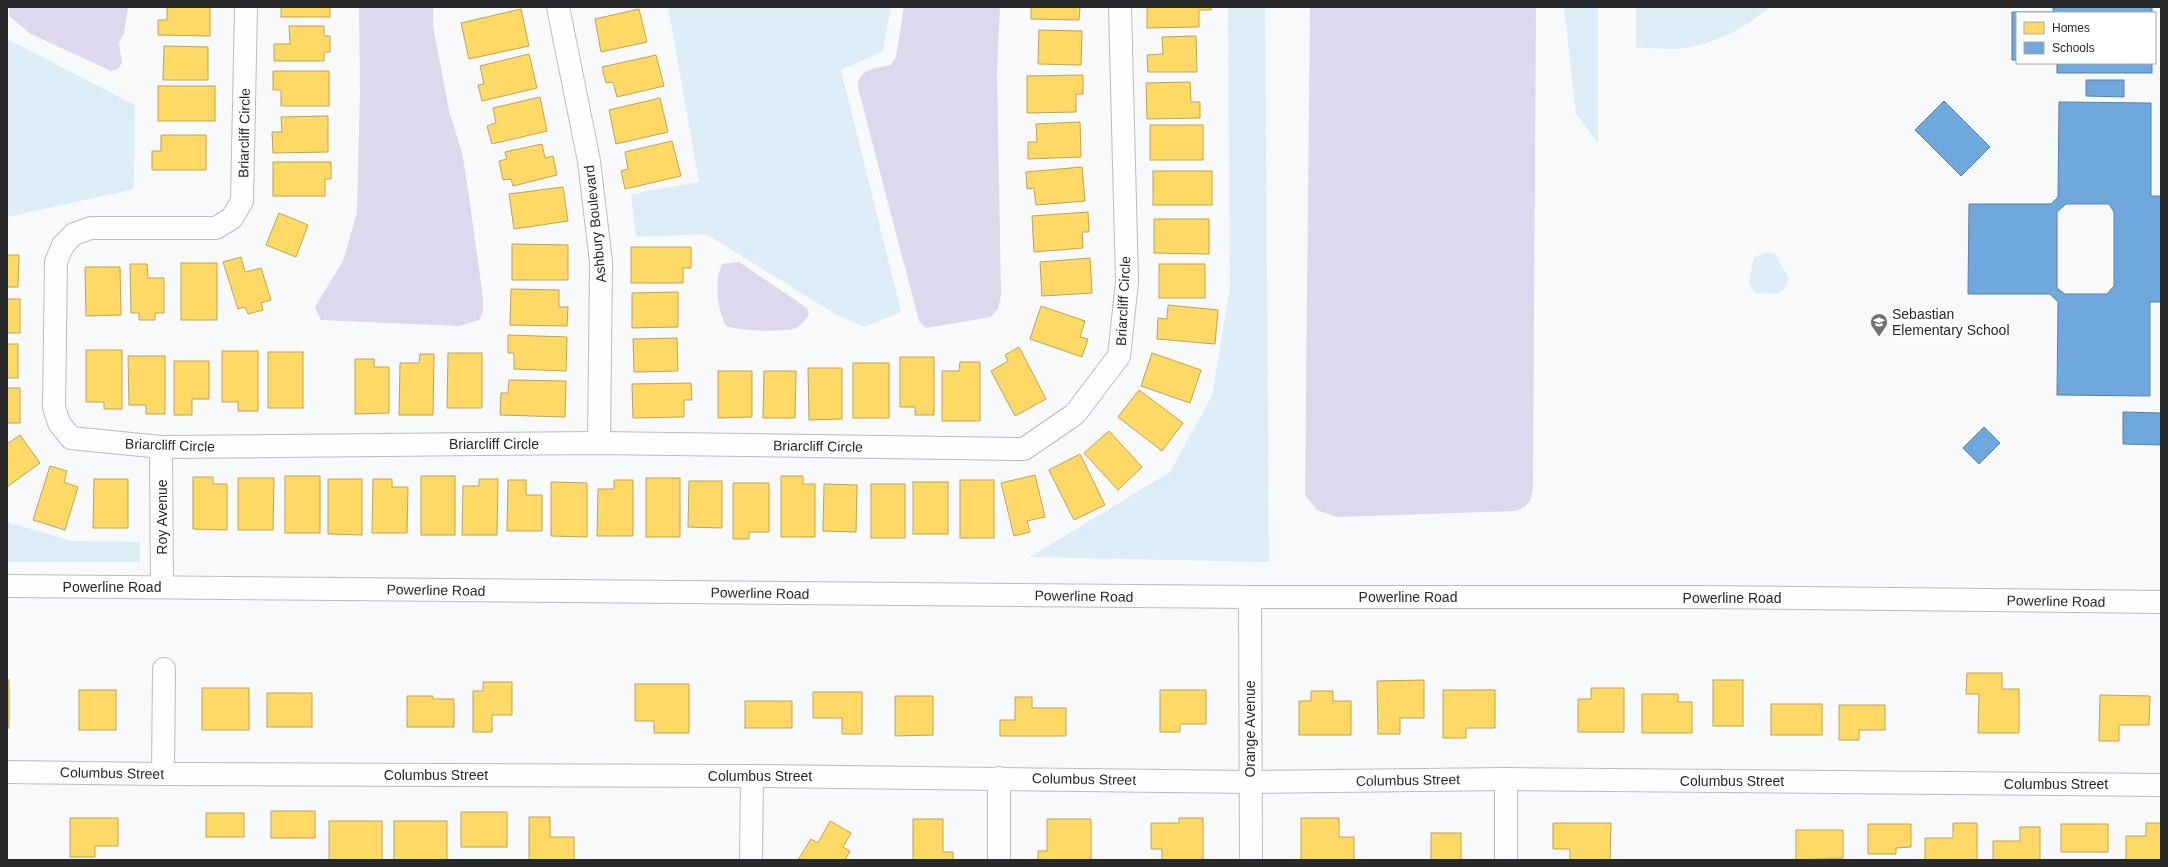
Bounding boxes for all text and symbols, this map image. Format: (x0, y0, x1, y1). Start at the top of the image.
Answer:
legend (2016, 12, 2156, 64)
text: Homes (2052, 21, 2090, 35)
text: Schools (2052, 41, 2095, 55)
street label: Briarcliff Circle (235, 88, 253, 178)
street label: Ashbury Boulevard (581, 164, 609, 284)
street label: Briarcliff Circle (1113, 255, 1133, 346)
place label: Sebastian Elementary School (1892, 306, 2010, 338)
school or university icon: Sebastian Elementary School (1869, 312, 1889, 337)
street label: Briarcliff Circle (125, 435, 215, 455)
street label: Briarcliff Circle (449, 436, 539, 452)
street label: Briarcliff Circle (773, 437, 863, 455)
street label: Roy Avenue (154, 479, 170, 555)
street label: Powerline Road (63, 579, 161, 595)
street label: Powerline Road (386, 581, 486, 599)
street label: Powerline Road (710, 584, 810, 602)
street label: Powerline Road (1034, 587, 1134, 605)
street label: Powerline Road (1359, 589, 1457, 605)
street label: Powerline Road (1683, 590, 1781, 606)
street label: Powerline Road (2006, 592, 2106, 610)
street label: Orange Avenue (1242, 680, 1258, 778)
street label: Columbus Street (60, 764, 164, 782)
street label: Columbus Street (384, 767, 488, 783)
street label: Columbus Street (708, 768, 812, 784)
street label: Columbus Street (1032, 770, 1136, 788)
street label: Columbus Street (1356, 771, 1460, 789)
street label: Columbus Street (1680, 773, 1784, 789)
street label: Columbus Street (2004, 776, 2108, 792)

